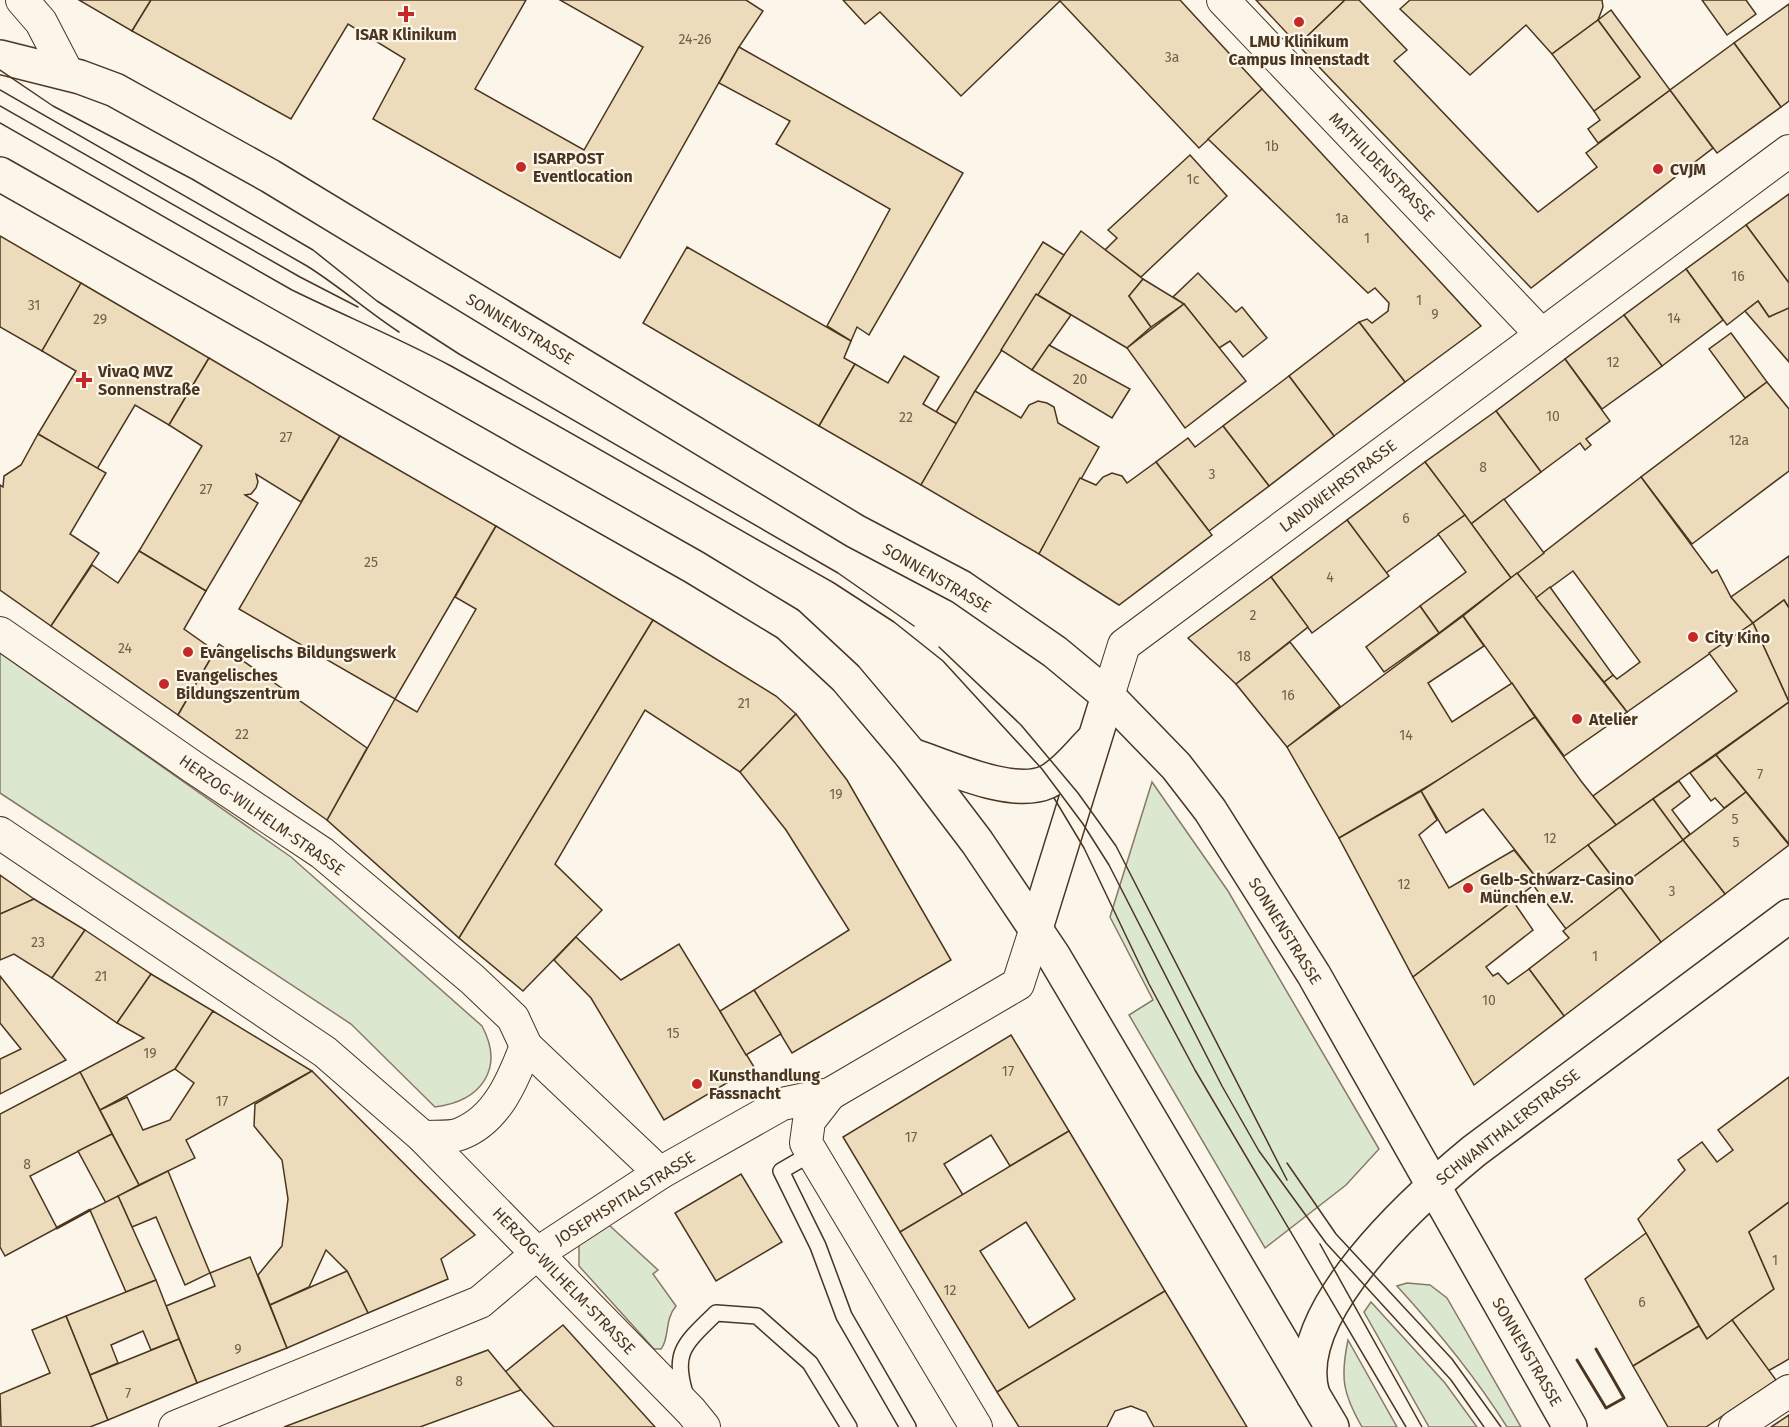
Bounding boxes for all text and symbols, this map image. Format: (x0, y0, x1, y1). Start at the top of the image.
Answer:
marker: ISAR Klinikum (397, 5, 415, 23)
marker: LMU Klinikum Campus Innenstadt (1292, 15, 1306, 29)
place label: ISAR Klinikum (355, 25, 457, 44)
house number: 24-26 (678, 31, 712, 48)
place label: LMU Klinikum Campus Innenstadt (1228, 32, 1370, 69)
house number: 3a (1165, 49, 1179, 66)
street label: MATHILDENSTRASSE (1325, 109, 1439, 225)
house number: 1b (1265, 138, 1279, 155)
place label: ISARPOST Eventlocation (533, 149, 633, 186)
marker: ISARPOST Eventlocation (514, 160, 528, 174)
place label: CVJM (1670, 160, 1706, 179)
marker: CVJM (1651, 162, 1665, 176)
house number: 1c (1187, 171, 1200, 188)
house number: 1a (1335, 210, 1349, 227)
house number: 1 (1364, 230, 1370, 247)
house number: 16 (1731, 268, 1745, 285)
street label: SONNENSTRASSE (463, 289, 577, 369)
house number: 1 (1416, 292, 1422, 309)
house number: 31 (28, 297, 40, 314)
house number: 9 (1431, 306, 1439, 323)
house number: 14 (1667, 310, 1681, 327)
house number: 29 (93, 311, 107, 328)
house number: 12 (1607, 354, 1620, 371)
place label: VivaQ MVZ Sonnenstraße (97, 362, 200, 399)
marker: VivaQ MVZ Sonnenstraße (75, 371, 93, 389)
house number: 20 (1073, 371, 1088, 388)
house number: 10 (1546, 408, 1560, 425)
house number: 22 (899, 409, 913, 426)
house number: 27 (279, 429, 293, 446)
house number: 12a (1729, 432, 1749, 449)
street label: LANDWEHRSTRASSE (1276, 436, 1400, 536)
house number: 8 (1479, 459, 1487, 476)
house number: 3 (1209, 466, 1216, 483)
house number: 27 (199, 481, 213, 498)
house number: 6 (1402, 510, 1410, 527)
street label: SONNENSTRASSE (879, 539, 995, 617)
house number: 25 (364, 554, 378, 571)
house number: 4 (1326, 569, 1334, 586)
house number: 2 (1250, 607, 1257, 624)
place label: City Kino (1705, 628, 1770, 647)
marker: City Kino (1686, 630, 1700, 644)
house number: 24 (118, 640, 133, 657)
place label: Evangelischs Bildungswerk (200, 643, 396, 662)
marker: Evangelischs Bildungswerk (181, 645, 195, 659)
house number: 18 (1237, 648, 1251, 665)
place label: Evangelisches Bildungszentrum (176, 666, 300, 703)
marker: Evangelisches Bildungszentrum (157, 677, 171, 691)
house number: 16 (1281, 687, 1295, 704)
house number: 21 (738, 695, 750, 712)
place label: Atelier (1588, 710, 1638, 729)
marker: Atelier (1570, 712, 1584, 726)
house number: 22 (235, 726, 249, 743)
house number: 14 (1399, 727, 1413, 744)
street label: HERZOG-WILHELM-STRASSE (176, 751, 348, 879)
house number: 7 (1757, 766, 1763, 783)
house number: 19 (829, 786, 843, 803)
house number: 5 (1731, 811, 1739, 828)
house number: 12 (1544, 830, 1557, 847)
house number: 5 (1732, 834, 1740, 851)
place label: Gelb-Schwarz-Casino München e.V. (1480, 870, 1634, 907)
street label: SONNENSTRASSE (1245, 874, 1325, 988)
house number: 12 (1398, 876, 1411, 893)
marker: Gelb-Schwarz-Casino München e.V. (1461, 881, 1475, 895)
house number: 3 (1669, 883, 1676, 900)
house number: 23 (31, 934, 45, 951)
house number: 1 (1592, 948, 1598, 965)
house number: 21 (95, 968, 107, 985)
house number: 10 (1482, 992, 1496, 1009)
house number: 15 (666, 1025, 680, 1042)
house number: 19 (143, 1045, 157, 1062)
house number: 17 (1002, 1063, 1014, 1080)
street label: SCHWANTHALERSTRASSE (1432, 1065, 1584, 1189)
place label: Kunsthandlung Fassnacht (709, 1066, 820, 1103)
marker: Kunsthandlung Fassnacht (690, 1077, 704, 1091)
house number: 17 (216, 1093, 228, 1110)
house number: 17 (905, 1129, 917, 1146)
street label: JOSEPHSPITALSTRASSE (551, 1147, 699, 1249)
house number: 8 (23, 1156, 31, 1173)
street label: HERZOG-WILHELM-STRASSE (489, 1203, 639, 1359)
house number: 1 (1772, 1252, 1778, 1269)
house number: 12 (944, 1282, 957, 1299)
street label: SONNENSTRASSE (1488, 1294, 1566, 1410)
house number: 6 (1638, 1294, 1646, 1311)
house number: 9 (234, 1341, 242, 1358)
house number: 8 (455, 1373, 463, 1390)
house number: 7 (125, 1385, 131, 1402)

